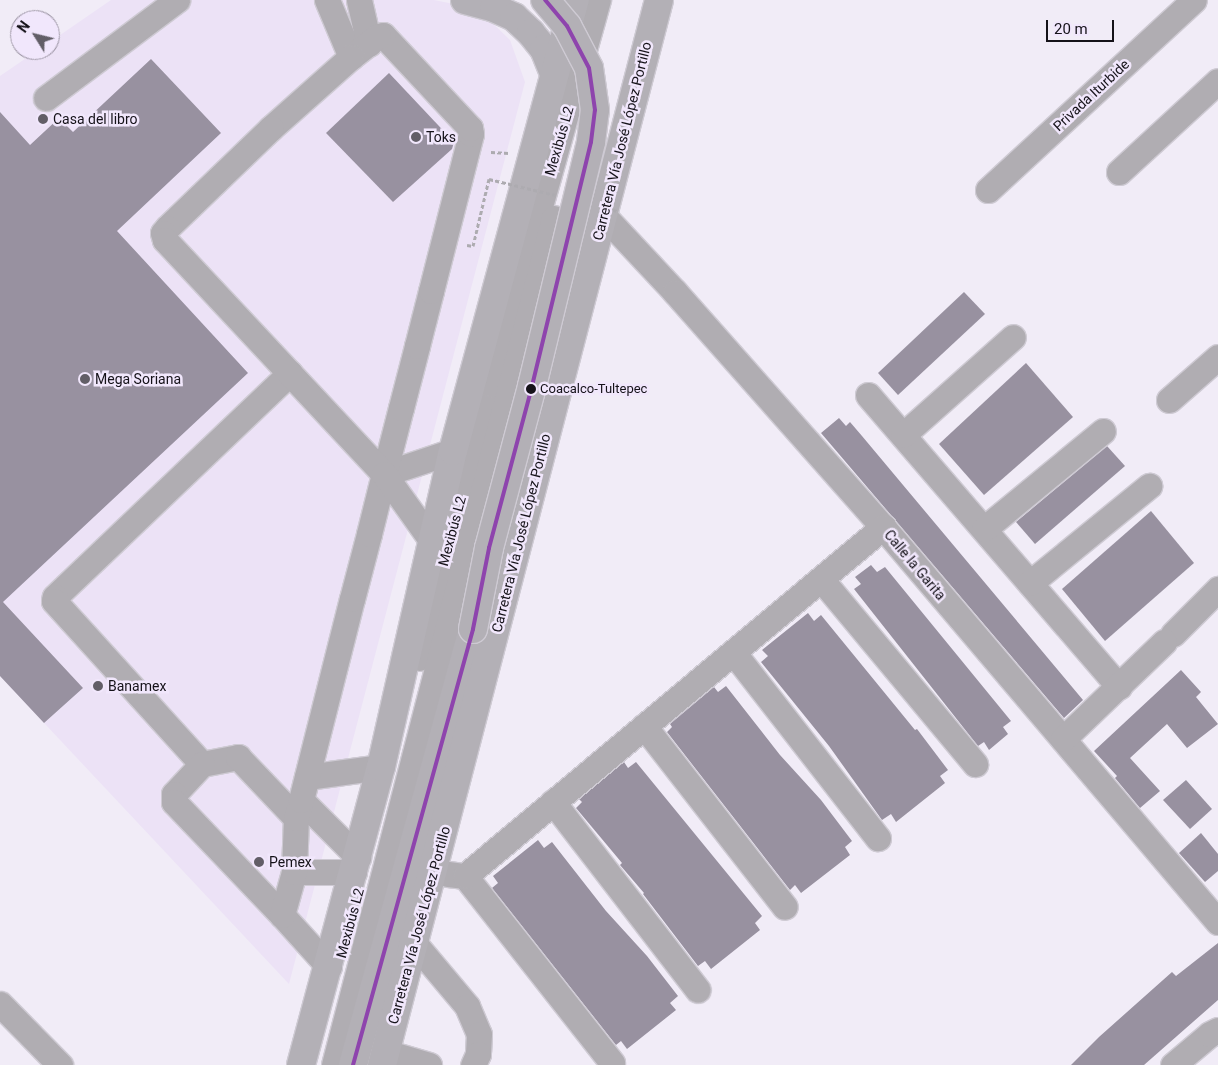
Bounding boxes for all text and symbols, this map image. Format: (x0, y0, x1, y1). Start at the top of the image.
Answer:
north arrow (10, 10, 60, 60)
scale bar (1048, 10, 1116, 42)
text: N (14, 18, 33, 35)
text: 20 m (1054, 20, 1088, 38)
street label: Carretera Vía José López Portillo (589, 40, 655, 242)
street label: Privada Iturbide (1050, 56, 1132, 134)
street label: Mexibús L2 (541, 104, 577, 178)
place label: Casa del libro (53, 111, 137, 127)
marker: Casa del libro (37, 113, 49, 125)
place label: Toks (426, 129, 456, 145)
marker: Toks (410, 131, 422, 143)
place label: Mega Soriana (95, 371, 181, 387)
marker: Mega Soriana (79, 373, 91, 385)
place label: Coacalco-Tultepec (540, 381, 647, 397)
marker: Coacalco-Tultepec (526, 384, 536, 394)
street label: Carretera Vía José López Portillo (488, 432, 554, 634)
street label: Mexibús L2 (435, 494, 469, 568)
street label: Calle la Garita (881, 526, 949, 604)
place label: Banamex (108, 678, 166, 694)
marker: Banamex (92, 680, 104, 692)
street label: Carretera Vía José López Portillo (384, 824, 454, 1026)
place label: Pemex (269, 854, 312, 870)
marker: Pemex (253, 856, 265, 868)
street label: Mexibús L2 (333, 886, 367, 960)

